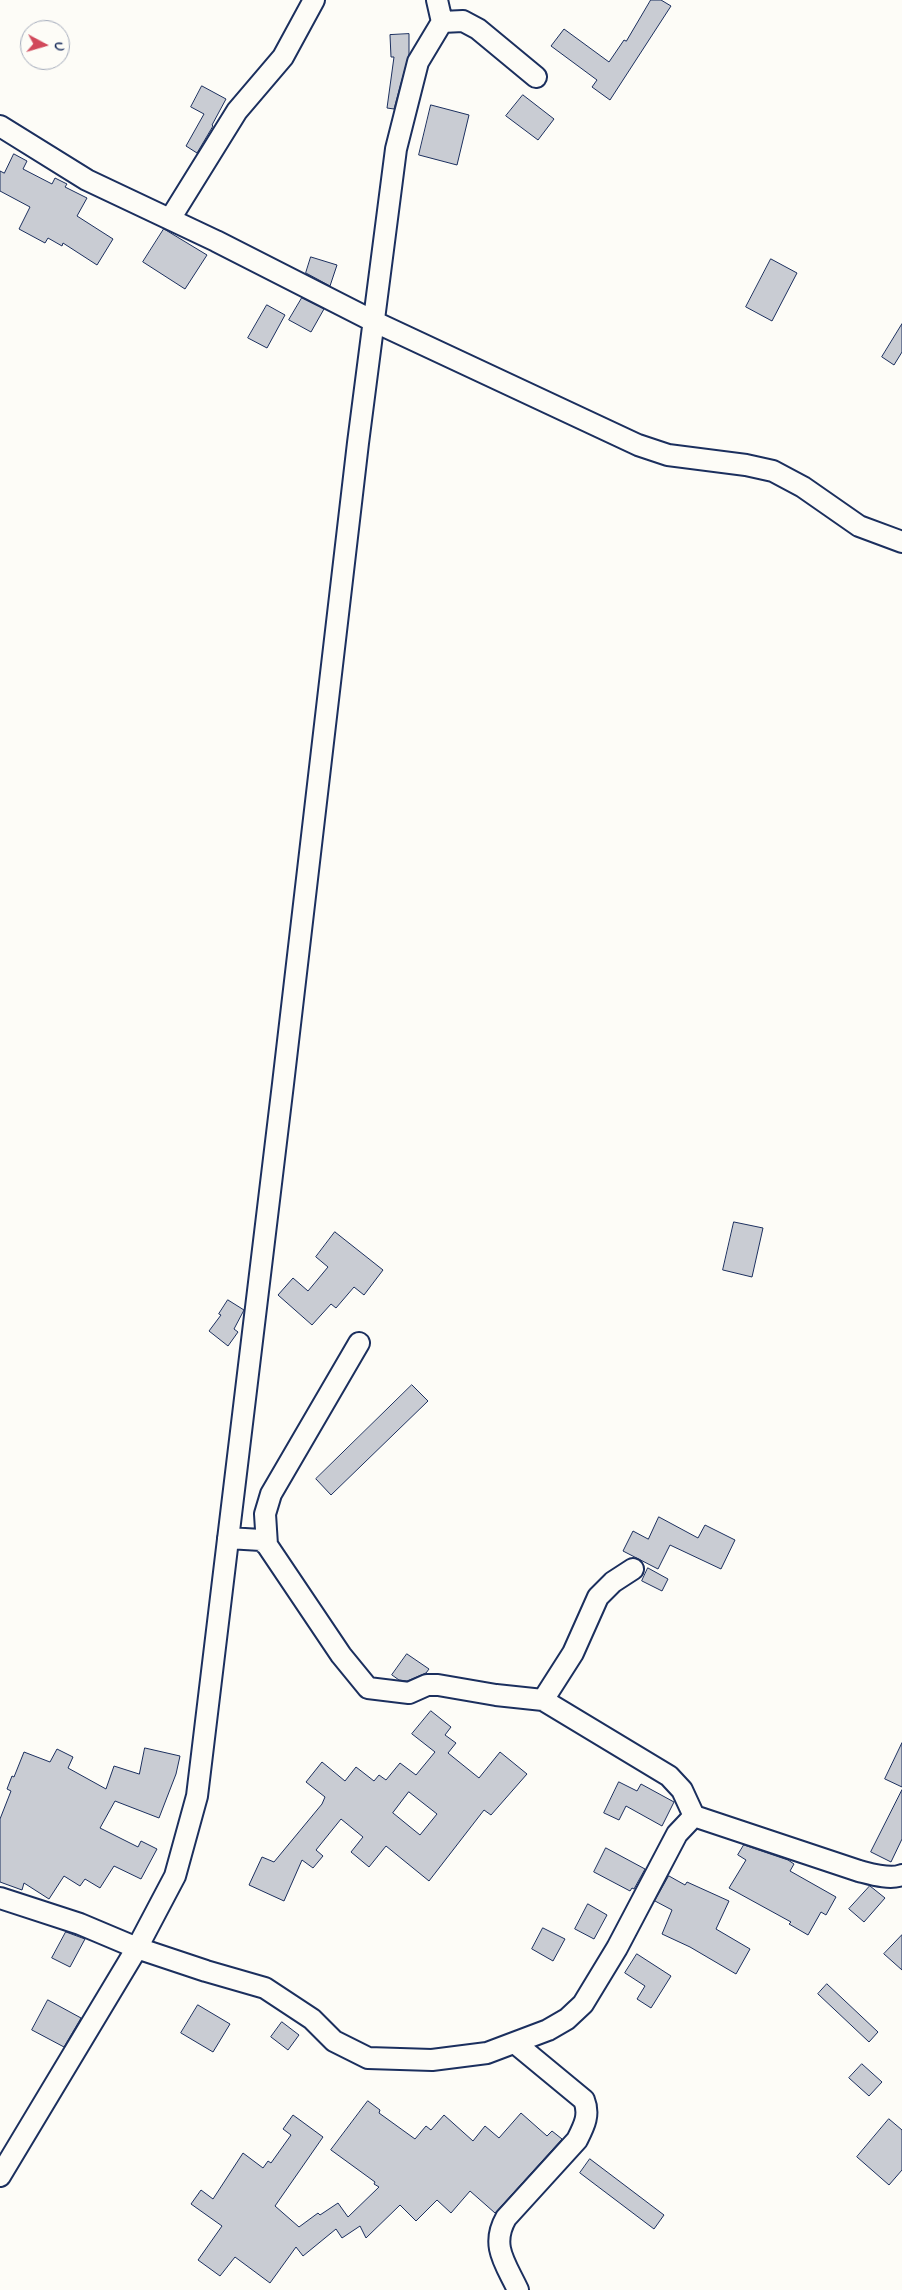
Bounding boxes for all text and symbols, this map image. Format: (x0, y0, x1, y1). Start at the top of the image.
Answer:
north arrow (20, 20, 70, 70)
text: U (49, 41, 68, 52)

